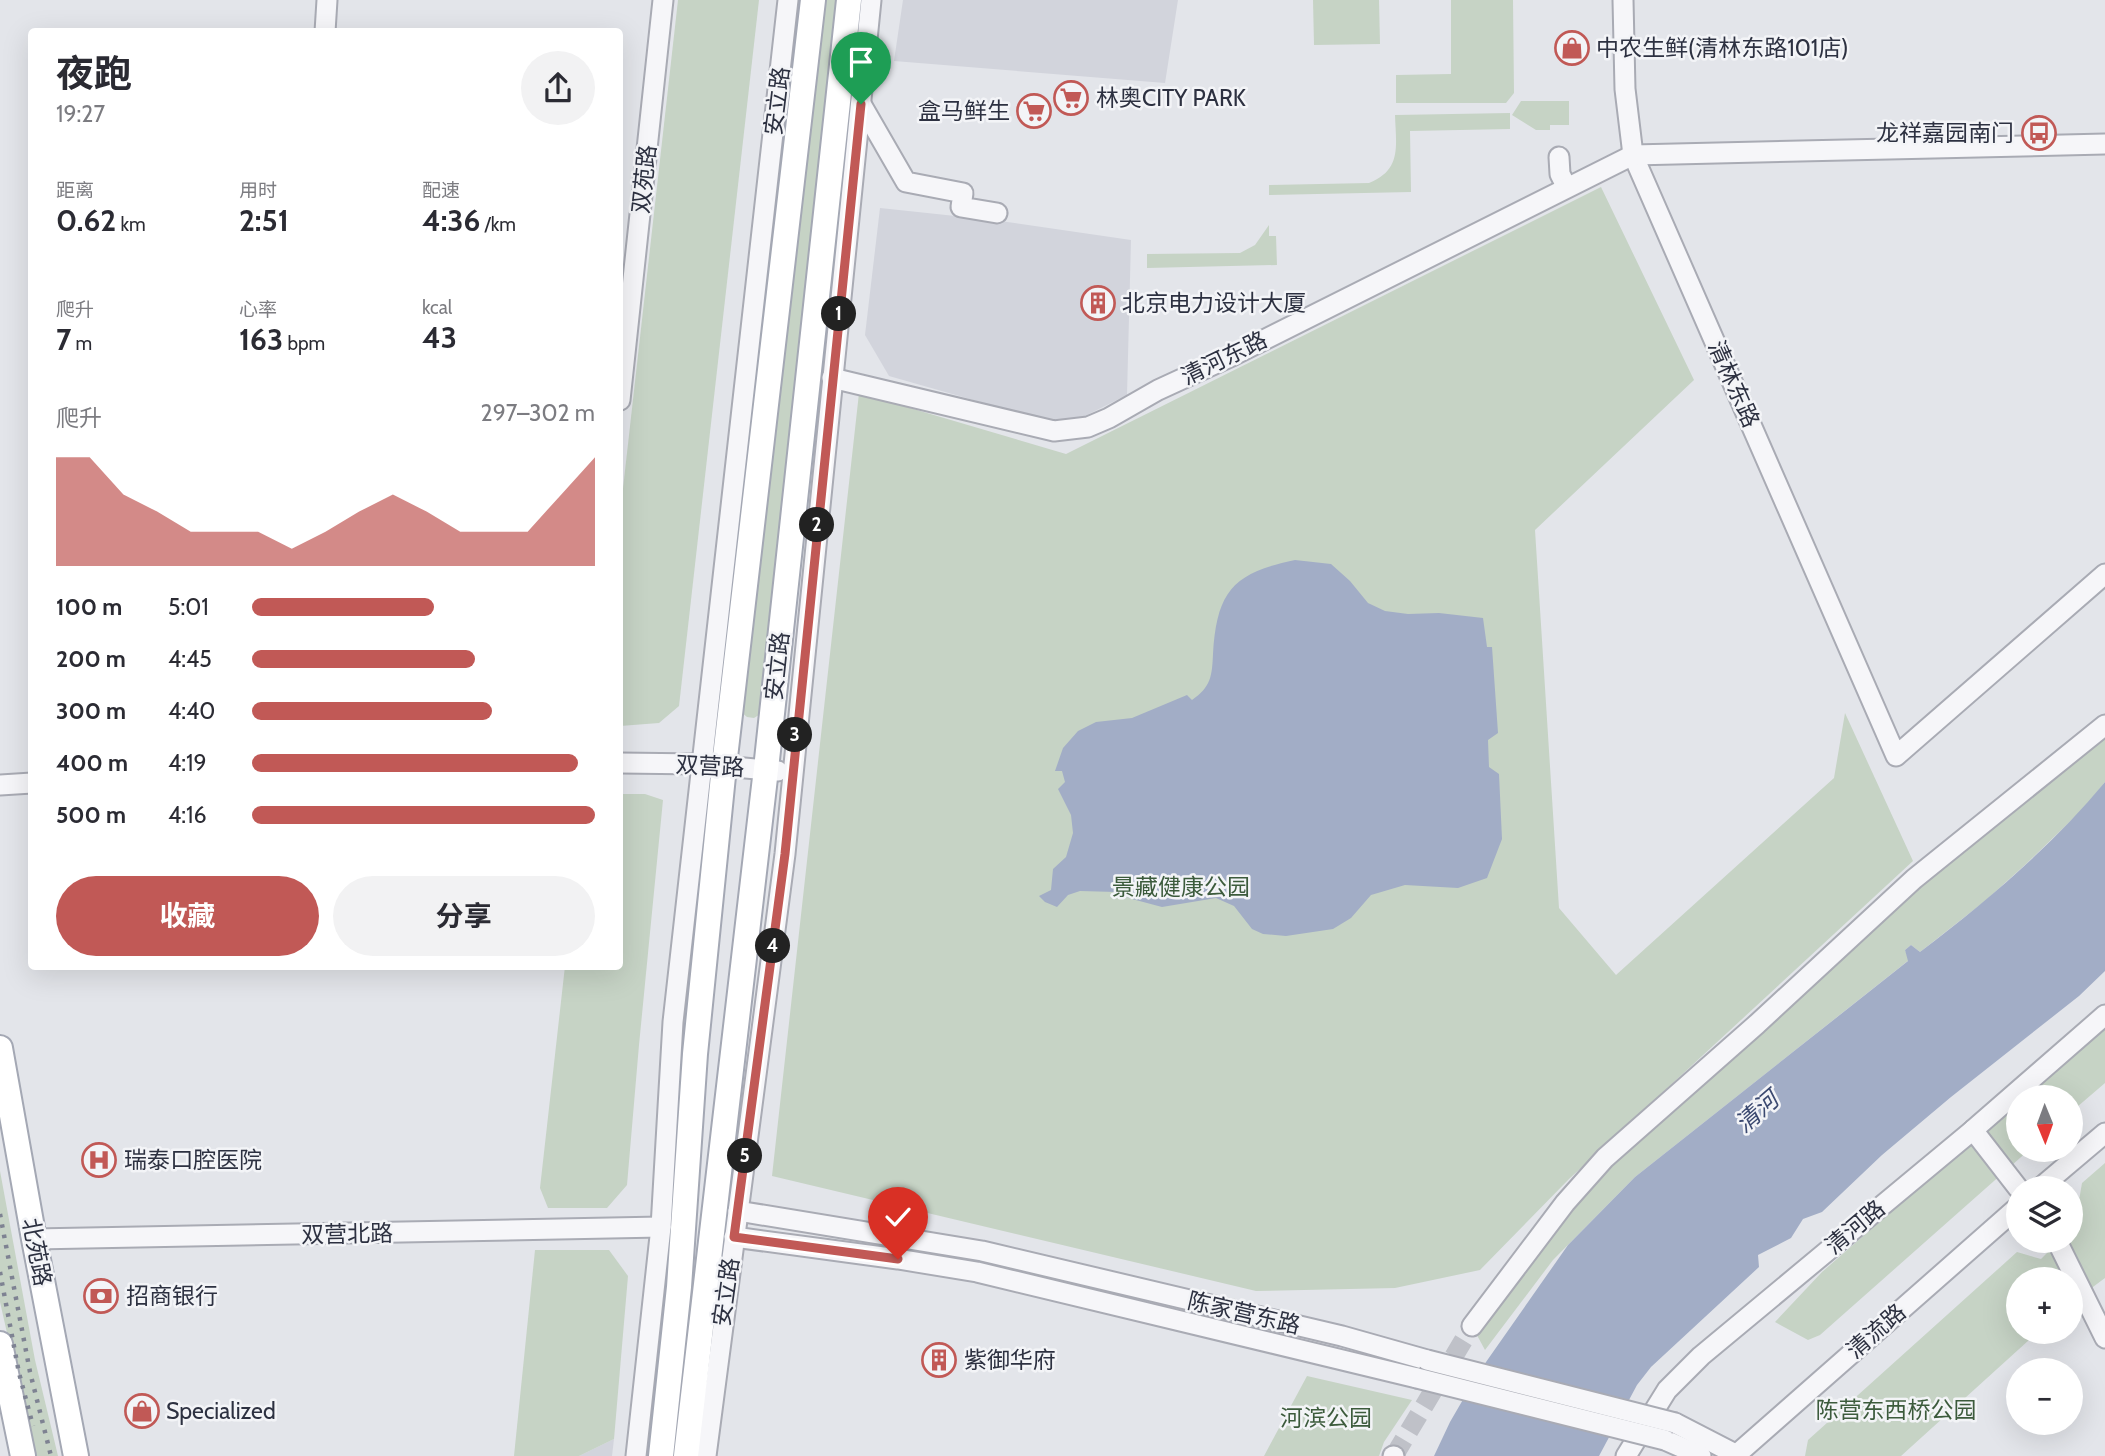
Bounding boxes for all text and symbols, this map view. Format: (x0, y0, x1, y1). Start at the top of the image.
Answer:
shop icon: 中农生鲜(清林东路101店) (1553, 29, 1591, 67)
pin (831, 32, 891, 104)
place label: 中农生鲜(清林东路101店) (1596, 34, 1848, 62)
icon: arrive (842, 43, 880, 81)
text: 夜跑 (56, 50, 132, 97)
button: share (521, 51, 595, 125)
street label: 安立路 (759, 65, 795, 137)
supermarket icon: 林奥CITY PARK (1052, 79, 1090, 117)
place label: 林奥CITY PARK (1096, 84, 1246, 112)
supermarket icon: 盒马鲜生 (1015, 92, 1053, 130)
place label: 盒马鲜生 (918, 97, 1010, 125)
text: 19:27 (56, 100, 105, 128)
bus stop icon: 龙祥嘉园南门 (2020, 114, 2058, 152)
place label: 龙祥嘉园南门 (1876, 119, 2014, 147)
street label: 双苑路 (626, 143, 662, 215)
text: 距离 (56, 179, 94, 202)
text: 用时 (239, 179, 277, 202)
text: 配速 (422, 179, 460, 202)
text: 0.62 (56, 202, 116, 239)
text: 2:51 (239, 202, 289, 239)
text: 4:36 (422, 202, 480, 239)
text: km (116, 213, 146, 236)
text: /km (480, 213, 516, 236)
building icon: 北京电力设计大厦 (1079, 284, 1117, 322)
place label: 北京电力设计大厦 (1122, 289, 1306, 317)
text: kcal (422, 296, 452, 319)
pin: 1 (822, 296, 856, 332)
text: 爬升 (56, 298, 94, 321)
text: 心率 (239, 298, 277, 321)
text: 1 (835, 302, 842, 325)
text: 43 (422, 319, 457, 356)
text: 7 (56, 321, 71, 358)
text: 163 (239, 321, 283, 358)
street label: 清河东路 (1177, 325, 1271, 391)
text: m (71, 332, 92, 355)
text: bpm (283, 332, 325, 355)
street label: 清林东路 (1703, 336, 1765, 432)
text: 297–302 m (481, 399, 595, 427)
text: 爬升 (56, 404, 102, 432)
pin: 2 (800, 508, 834, 542)
text: 2 (811, 513, 822, 536)
text: 100 m (56, 593, 122, 621)
text: 5:01 (168, 593, 209, 621)
street label: 安立路 (759, 630, 795, 702)
text: 200 m (56, 645, 126, 673)
text: 4:45 (168, 645, 212, 673)
text: 300 m (56, 697, 126, 725)
text: 4:40 (168, 697, 215, 725)
pin: 3 (778, 718, 812, 752)
text: 3 (789, 723, 800, 746)
text: 400 m (56, 749, 128, 777)
text: 4:19 (168, 749, 207, 777)
street label: 双营路 (675, 750, 745, 782)
text: 500 m (56, 801, 126, 829)
text: 4:16 (168, 801, 207, 829)
park label: 景藏健康公园 (1112, 873, 1250, 901)
button: 收藏 (56, 876, 319, 956)
button: 分享 (333, 876, 595, 956)
pin: 4 (756, 928, 790, 964)
text: 4 (767, 934, 778, 957)
water label: 清河 (1729, 1082, 1787, 1138)
north arrow (2006, 1085, 2082, 1162)
map controls (2006, 1085, 2083, 1435)
pin: 5 (728, 1138, 762, 1174)
hospital icon: 瑞泰口腔医院 (80, 1141, 118, 1179)
text: 5 (739, 1144, 750, 1167)
place label: 瑞泰口腔医院 (124, 1146, 262, 1174)
button: layers (2006, 1176, 2083, 1253)
pin (868, 1187, 928, 1259)
street label: 清河路 (1820, 1194, 1890, 1260)
icon: check (879, 1198, 917, 1236)
street label: 北苑路 (17, 1215, 57, 1289)
street label: 双营北路 (301, 1219, 393, 1249)
street label: 安立路 (707, 1256, 745, 1328)
button: + (2006, 1267, 2083, 1344)
bank icon: 招商银行 (82, 1277, 120, 1315)
place label: 招商银行 (126, 1282, 218, 1310)
street label: 陈家营东路 (1185, 1286, 1303, 1340)
street label: 清流路 (1841, 1298, 1911, 1364)
building icon: 紫御华府 (920, 1341, 958, 1379)
place label: 紫御华府 (964, 1346, 1056, 1374)
button: − (2006, 1358, 2083, 1435)
shop icon: Specialized (123, 1392, 161, 1430)
park label: 陈营东西桥公园 (1816, 1396, 1977, 1424)
place label: Specialized (166, 1397, 276, 1425)
park label: 河滨公园 (1280, 1404, 1372, 1432)

